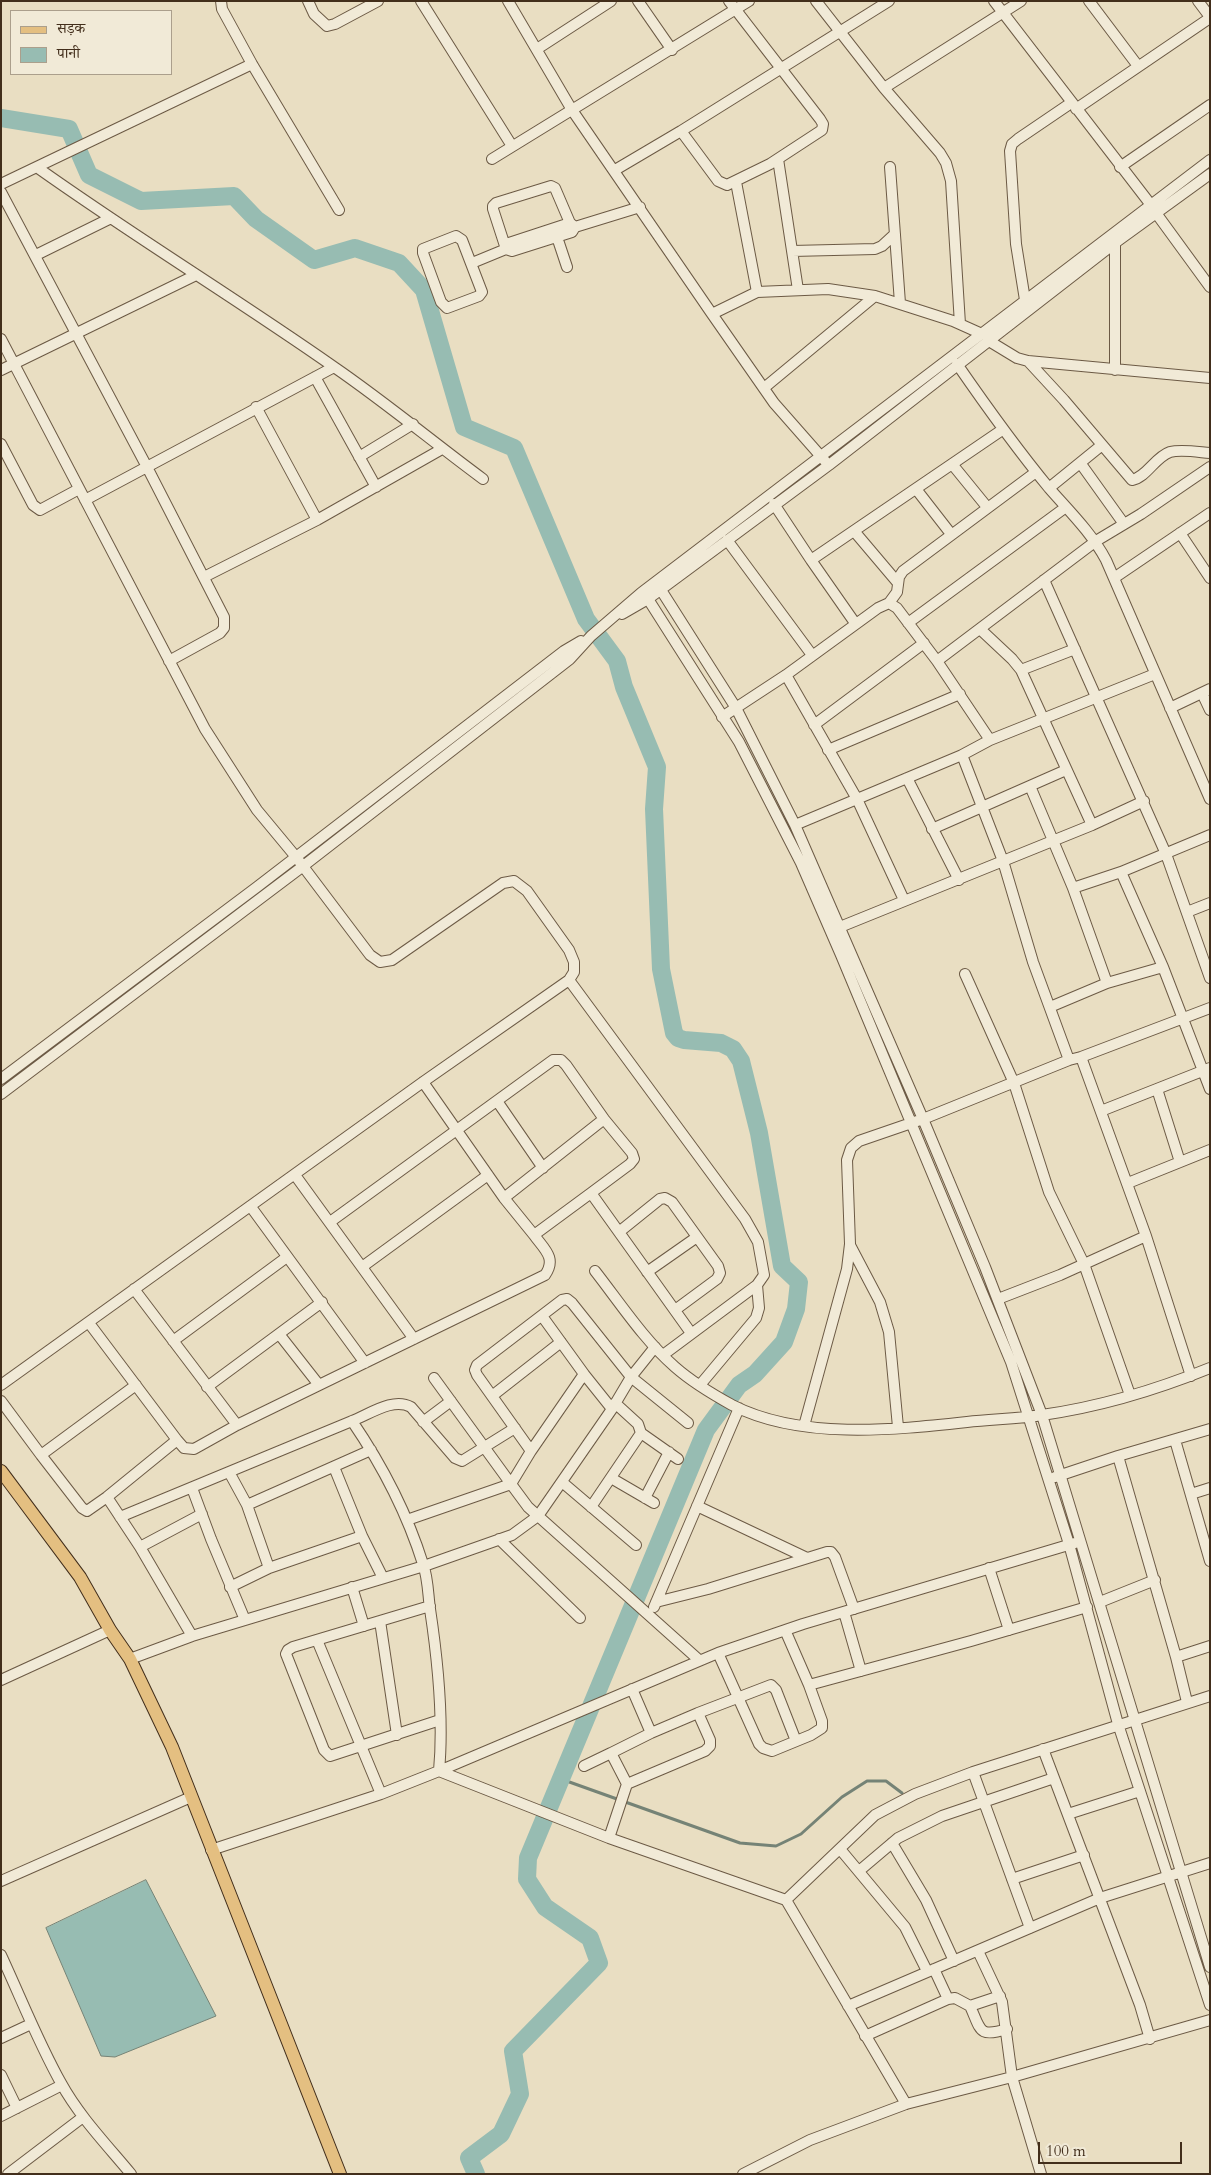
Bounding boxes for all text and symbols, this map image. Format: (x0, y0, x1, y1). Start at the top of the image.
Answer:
legend (10, 10, 172, 75)
text: सड़क (57, 18, 85, 38)
text: पानी (57, 43, 80, 63)
scale bar (1041, 2132, 1185, 2164)
text: 100 m (1046, 2141, 1086, 2161)

